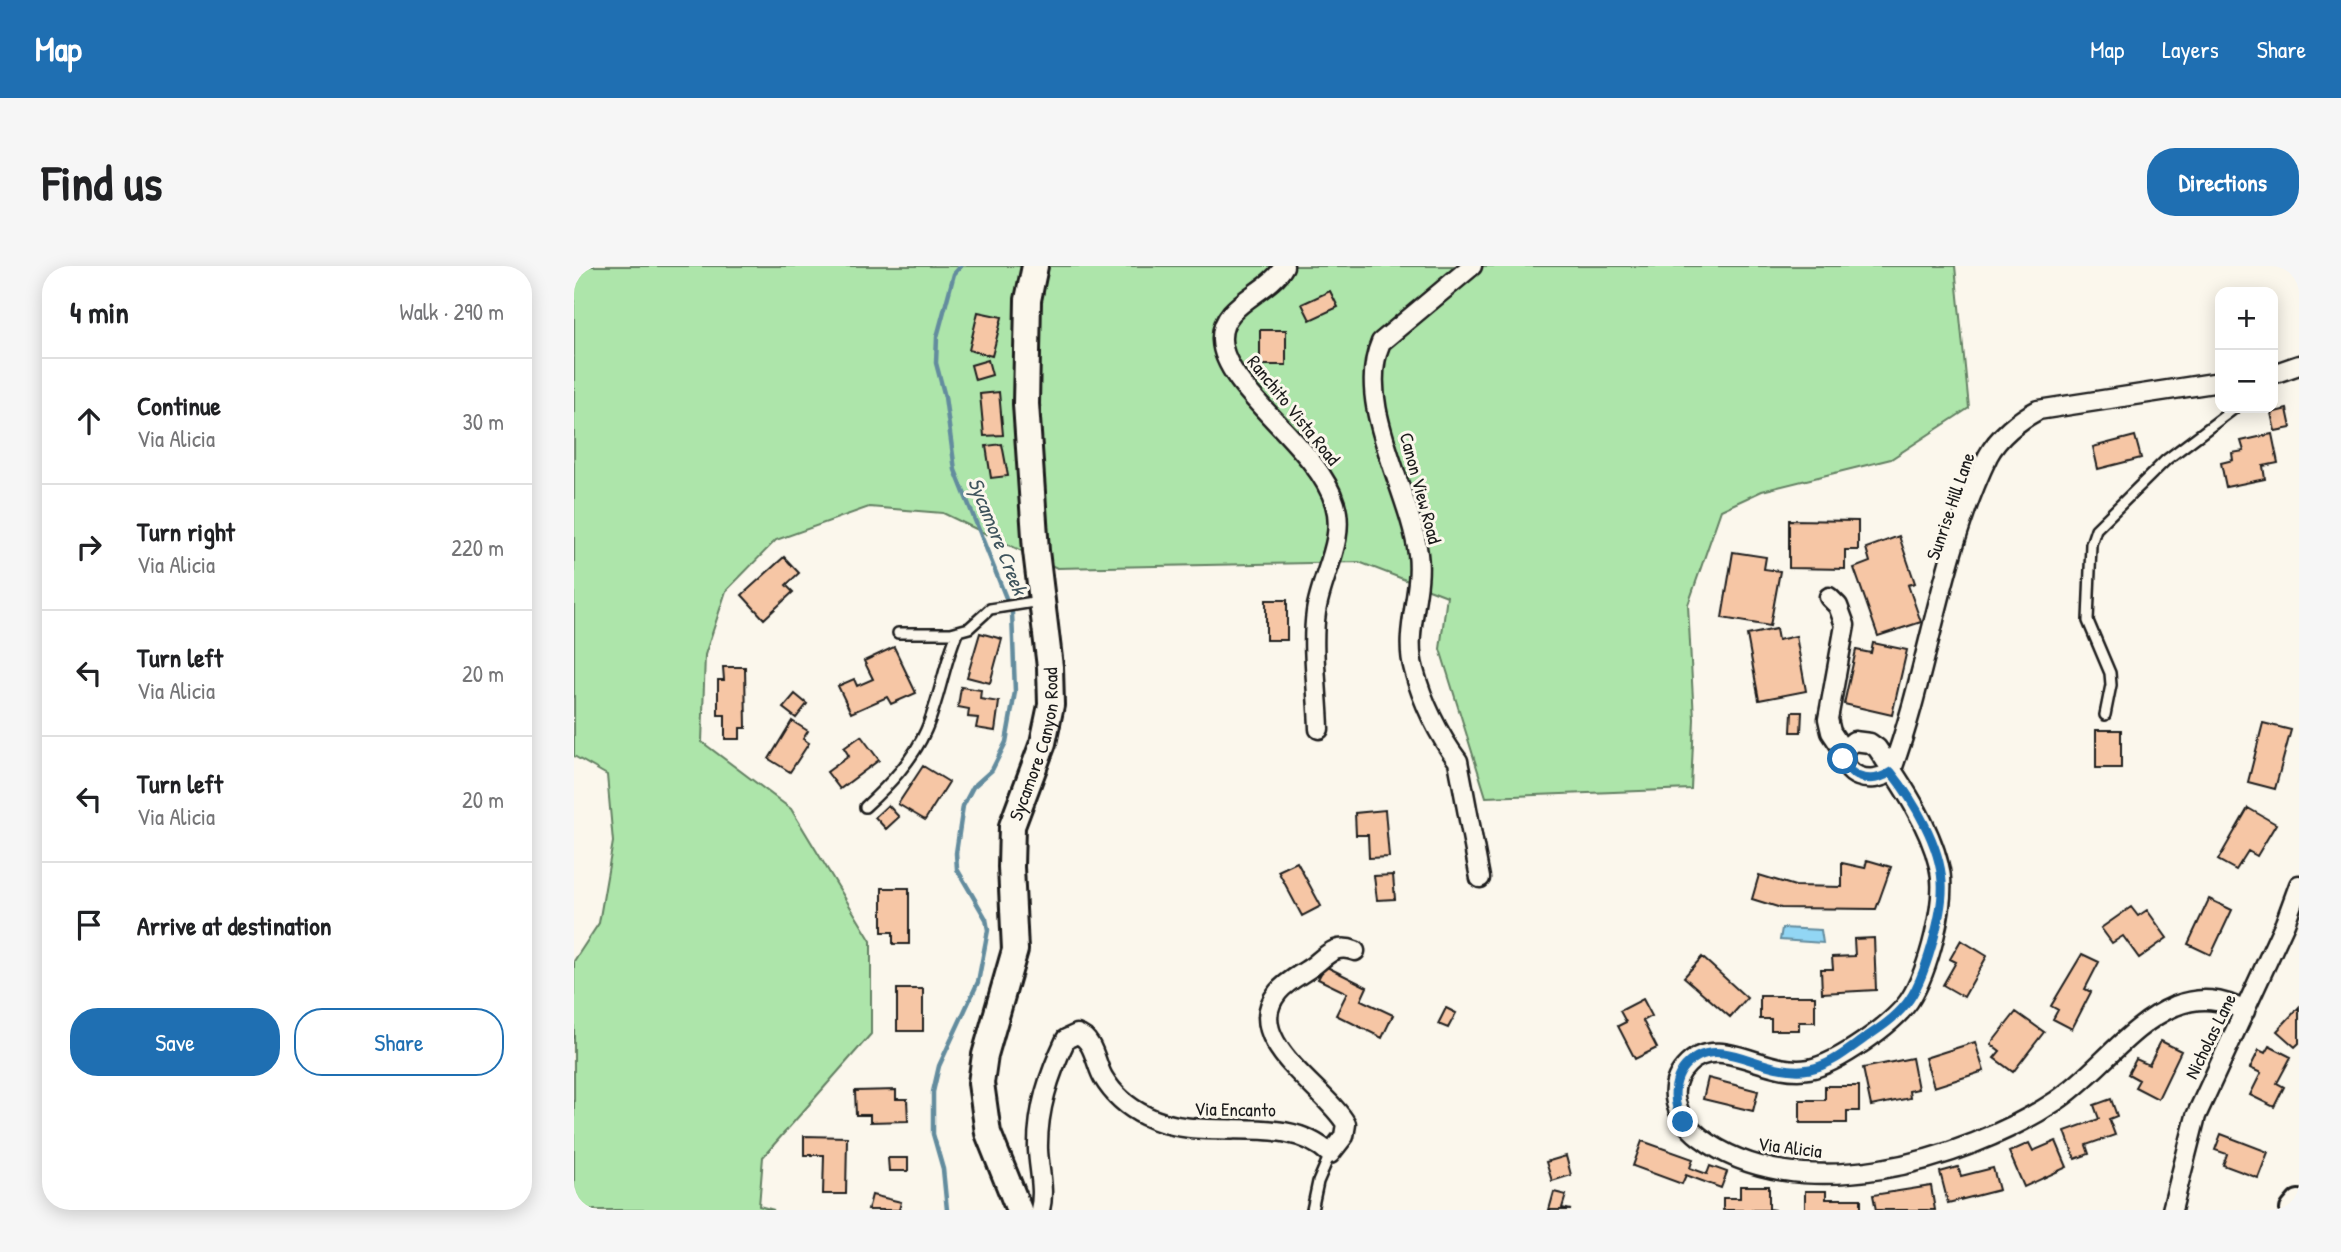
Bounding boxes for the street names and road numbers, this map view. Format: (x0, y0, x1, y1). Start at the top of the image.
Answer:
street label: Ranchito Vista Road (1242, 350, 1347, 471)
street label: Canon View Road (1394, 430, 1448, 547)
street label: Sunrise Hill Lane (1919, 448, 1981, 563)
street label: Sycamore Canyon Road (1002, 667, 1064, 824)
street label: Nicholas Lane (2178, 988, 2242, 1083)
street label: Via Encanto (1194, 1095, 1276, 1123)
street label: Via Alicia (1756, 1130, 1824, 1164)

